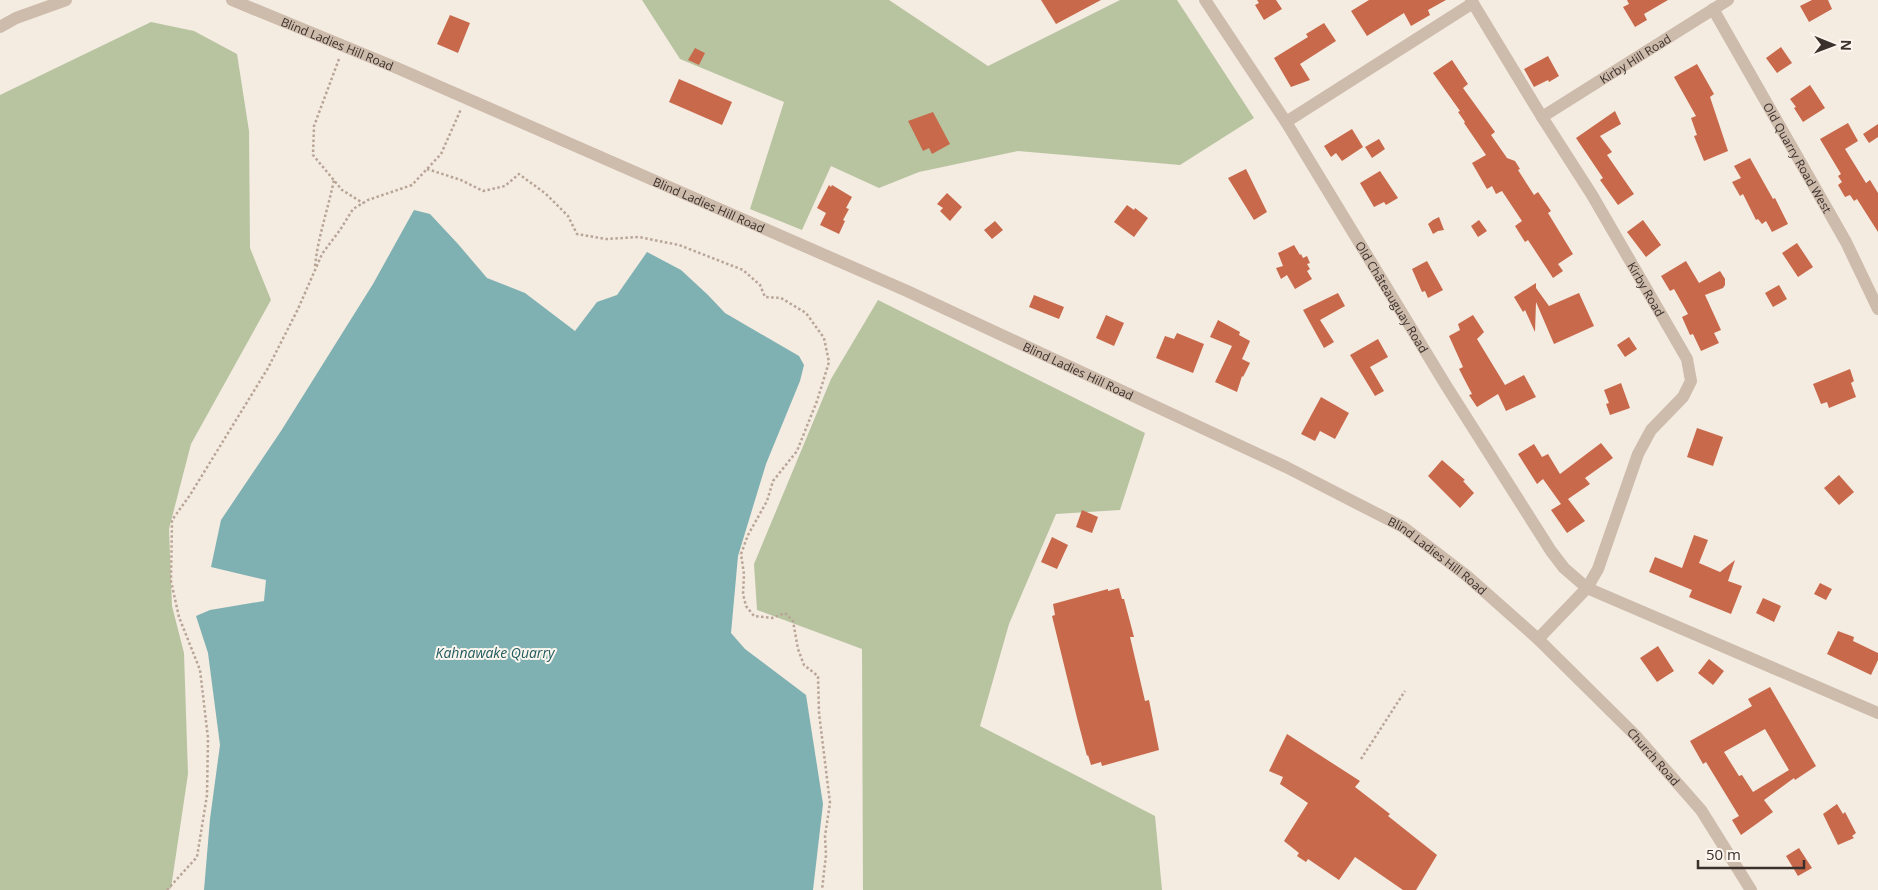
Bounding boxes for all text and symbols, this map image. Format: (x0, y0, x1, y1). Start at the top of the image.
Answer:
street label: Blind Ladies Hill Road (279, 13, 396, 74)
north arrow (1808, 20, 1858, 70)
street label: Kirby Hill Road (1596, 30, 1674, 87)
text: N (1837, 39, 1856, 51)
street label: Old Quarry Road West (1759, 99, 1836, 216)
street label: Blind Ladies Hill Road (651, 173, 768, 236)
street label: Old Châteauguay Road (1352, 238, 1433, 356)
street label: Kirby Road (1624, 258, 1669, 319)
street label: Blind Ladies Hill Road (1020, 338, 1136, 404)
street label: Blind Ladies Hill Road (1385, 512, 1491, 598)
water label: Kahnawake Quarry (436, 643, 556, 662)
street label: Church Road (1624, 724, 1684, 789)
scale bar (1698, 838, 1804, 870)
text: 50 m (1706, 844, 1741, 864)

